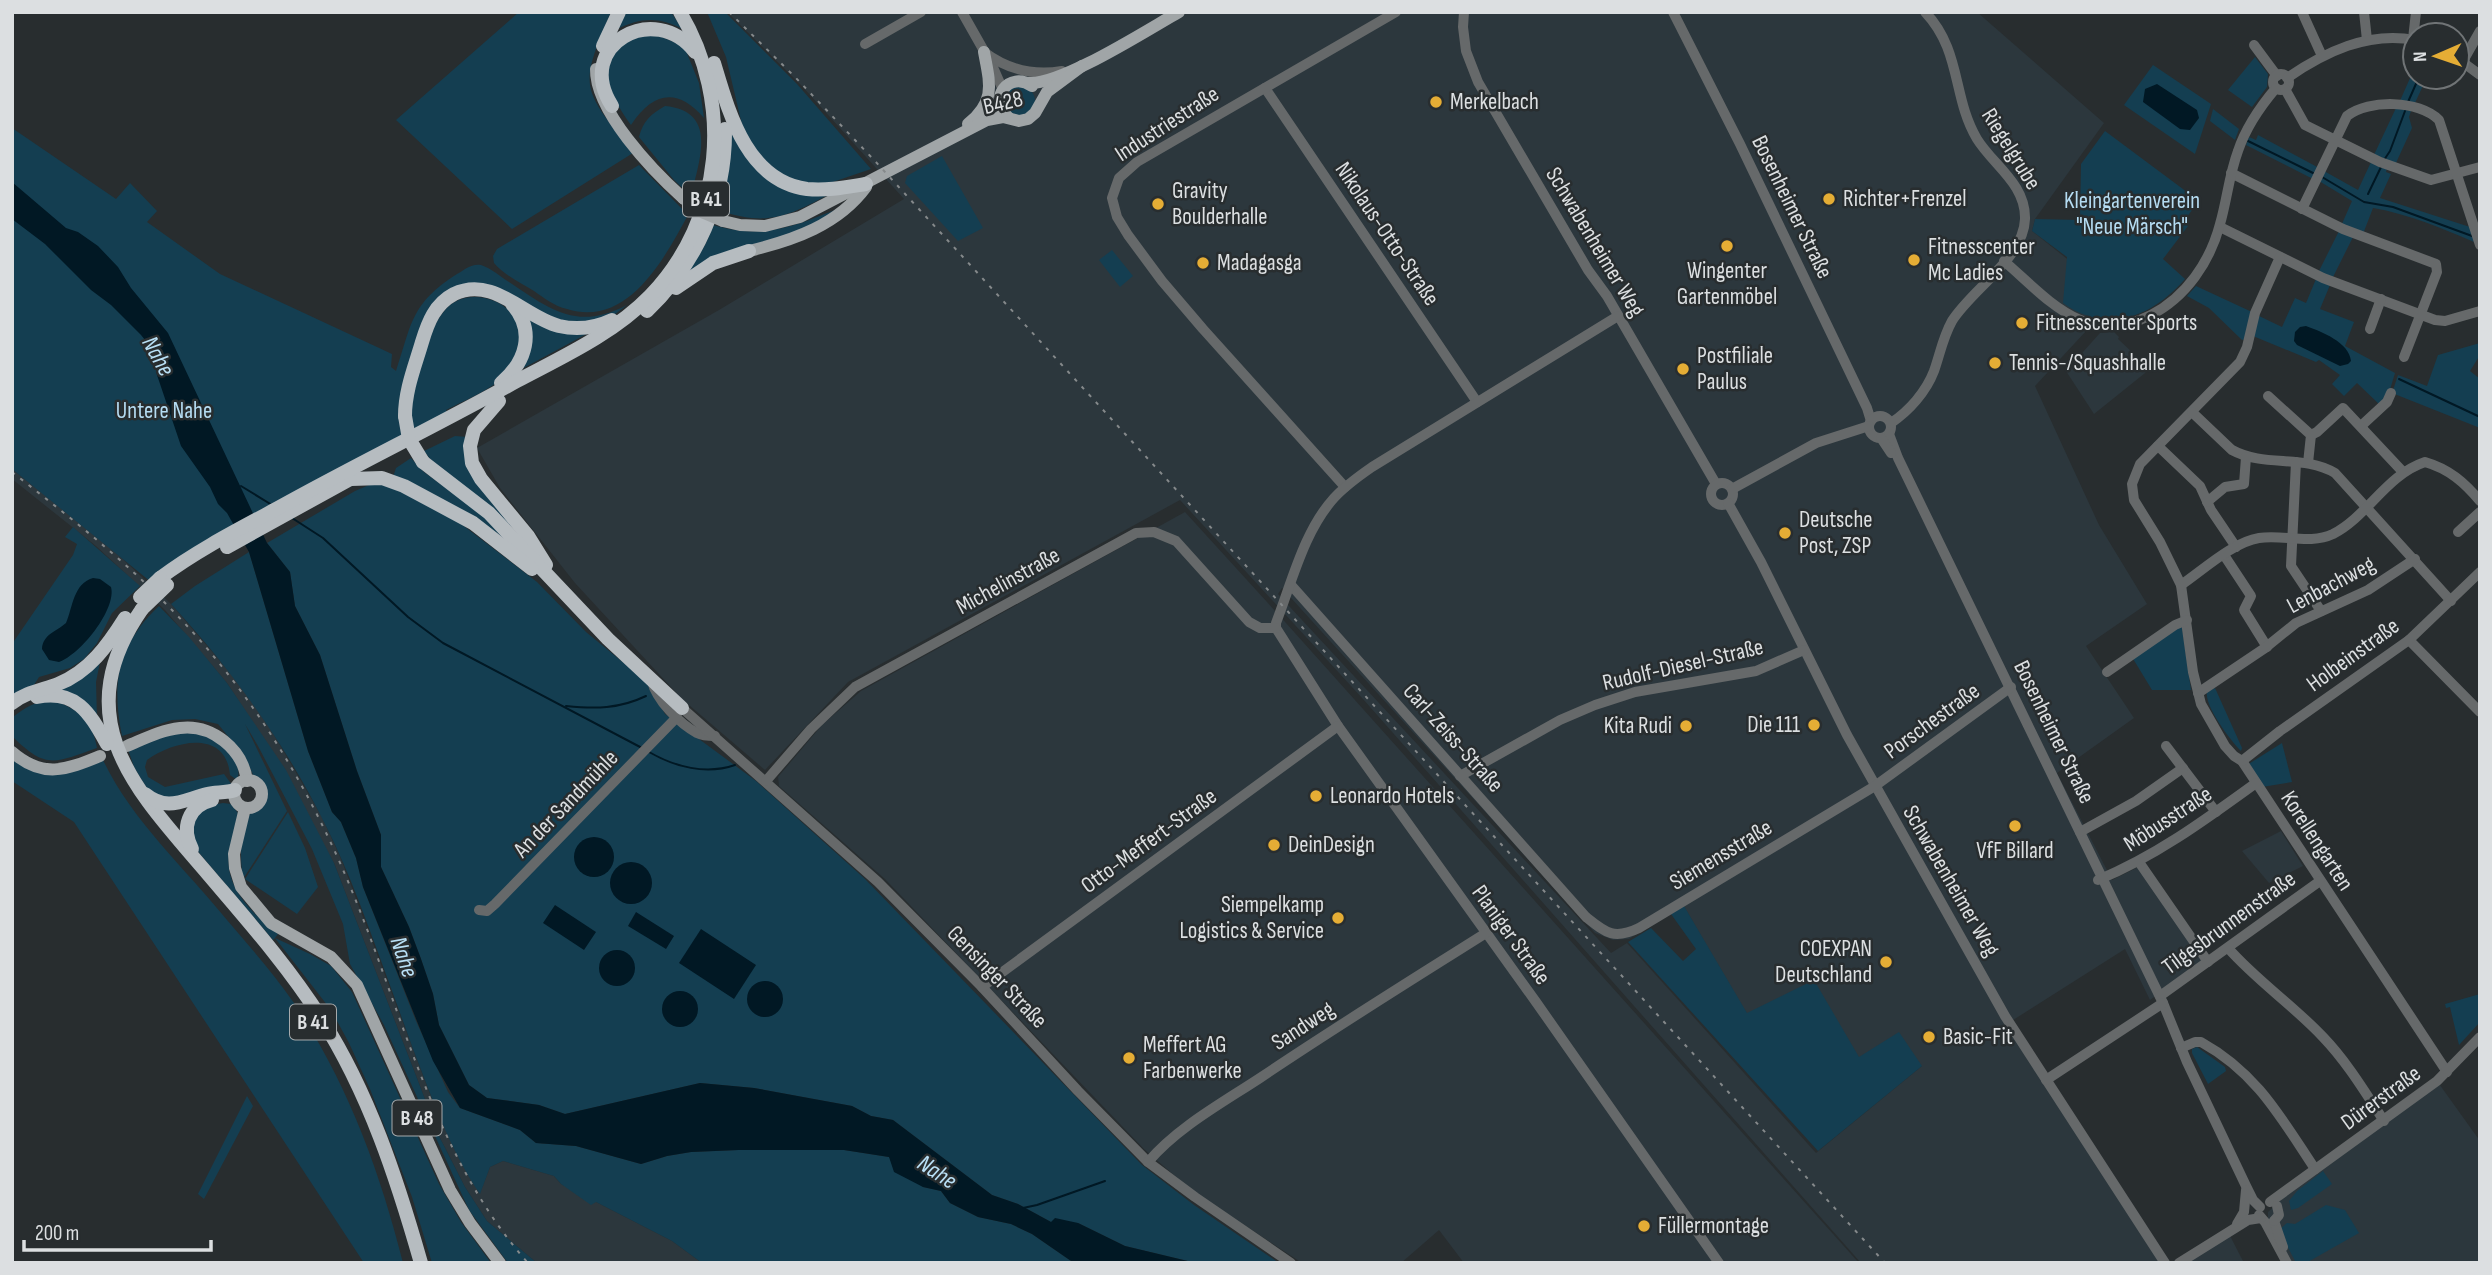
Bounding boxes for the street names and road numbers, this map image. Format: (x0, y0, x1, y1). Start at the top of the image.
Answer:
street label: Industriestraße (1110, 80, 1224, 168)
street label: B428 (980, 85, 1026, 121)
street label: Riegelgrube (1975, 103, 2047, 195)
street label: Bosenheimer Straße (1745, 131, 1839, 283)
street label: Nikolaus-Otto-Straße (1329, 157, 1445, 311)
street label: Schwabenheimer Weg (1539, 162, 1651, 322)
road number: B 41 (683, 182, 729, 216)
street label: Michelinstraße (951, 541, 1065, 621)
street label: Lenbachweg (2282, 550, 2380, 620)
street label: Holbeinstraße (2301, 612, 2405, 698)
street label: Rudolf-Diesel-Straße (1600, 633, 1766, 697)
street label: Bosenheimer Straße (2007, 656, 2101, 808)
street label: Porschestraße (1879, 677, 1985, 765)
street label: Carl-Zeiss-Straße (1397, 678, 1509, 798)
street label: An der Sandmühle (507, 744, 624, 864)
street label: Möbusstraße (2119, 780, 2217, 858)
street label: Otto-Meffert-Straße (1076, 782, 1222, 900)
street label: Korellengarten (2274, 786, 2360, 896)
street label: Schwabenheimer Weg (1896, 801, 2006, 961)
street label: Siemensstraße (1665, 814, 1777, 896)
street label: Tilgesbrunnenstraße (2157, 865, 2301, 981)
street label: Planiger Straße (1465, 880, 1557, 990)
street label: Gensinger Straße (941, 920, 1053, 1034)
street label: Sandweg (1266, 995, 1340, 1057)
road number: B 41 (290, 1004, 336, 1040)
street label: Dürerstraße (2336, 1060, 2426, 1136)
road number: B 48 (392, 1100, 442, 1136)

